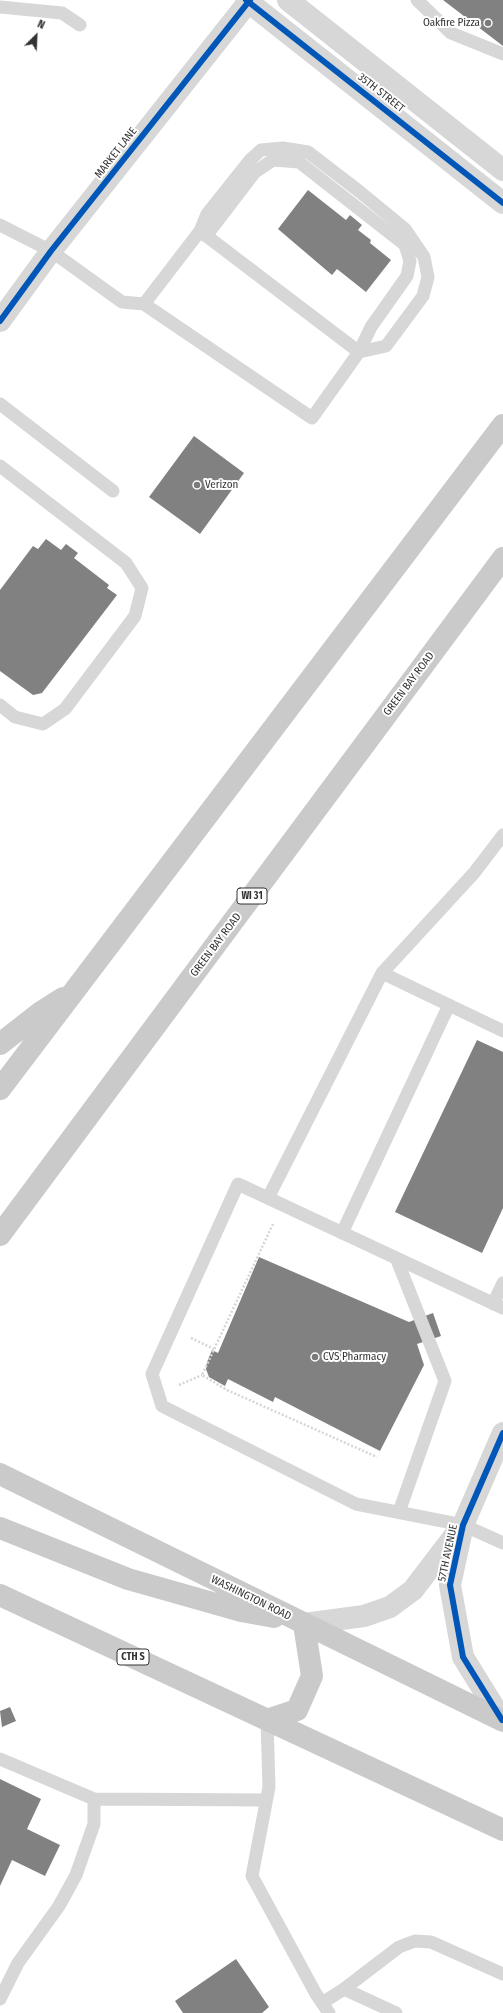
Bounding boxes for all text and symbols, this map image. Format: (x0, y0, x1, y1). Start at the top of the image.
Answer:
north arrow (16, 16, 56, 56)
place label: Oakfire Pizza (423, 16, 480, 30)
text: N (35, 17, 47, 32)
marker: Oakfire Pizza (483, 18, 493, 28)
street label: 35TH STREET (355, 71, 407, 115)
street label: MARKET LANE (92, 125, 140, 181)
place label: Verizon (205, 478, 238, 492)
marker: Verizon (192, 480, 202, 490)
street label: GREEN BAY ROAD (381, 650, 437, 718)
road number: WI 31 (237, 888, 267, 904)
street label: GREEN BAY ROAD (188, 911, 244, 979)
place label: CVS Pharmacy (323, 1350, 386, 1364)
marker: CVS Pharmacy (310, 1352, 320, 1362)
street label: 57TH AVENUE (435, 1523, 461, 1583)
street label: WASHINGTON ROAD (209, 1573, 293, 1623)
road number: CTH S (117, 1649, 149, 1665)

